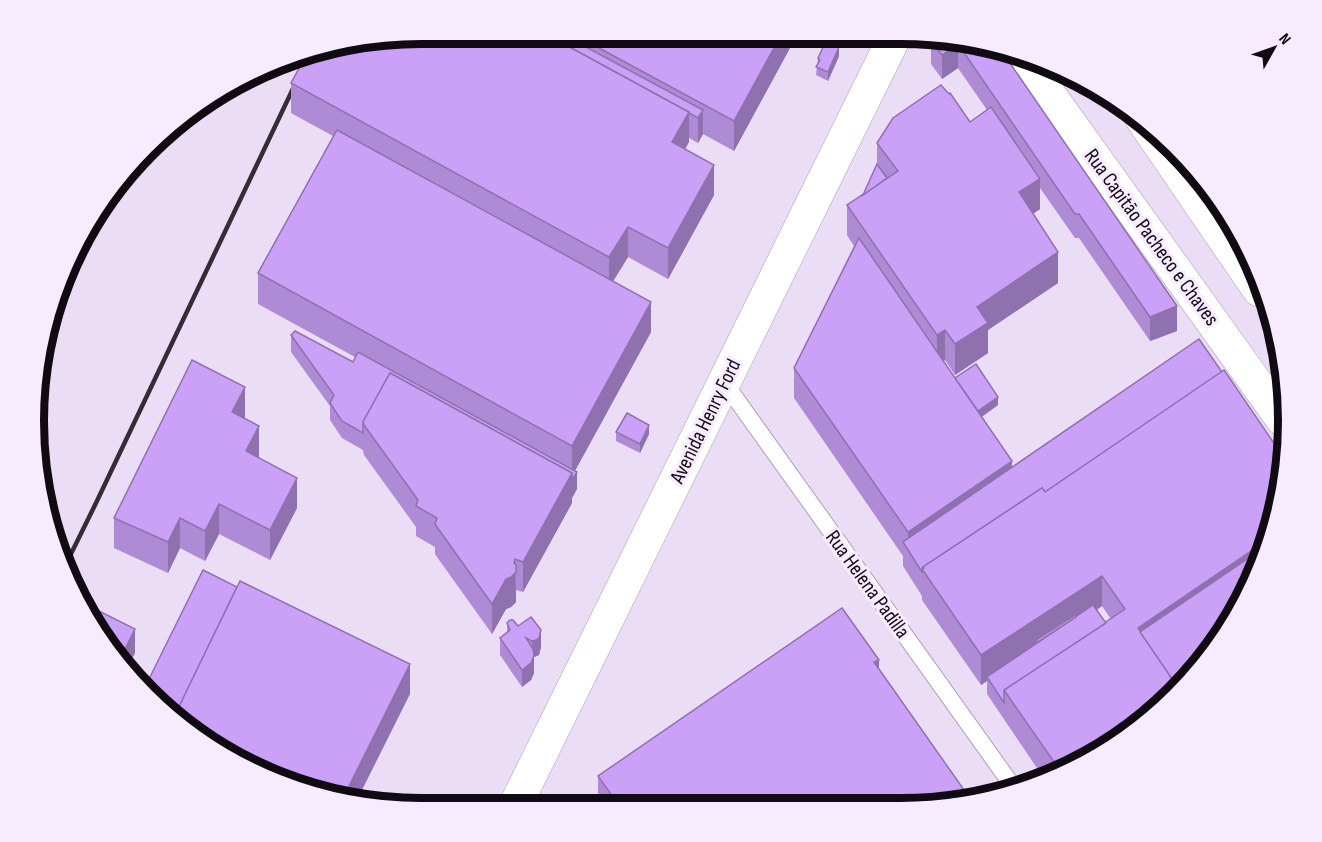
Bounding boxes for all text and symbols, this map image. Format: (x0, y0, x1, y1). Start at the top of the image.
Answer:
north arrow (1244, 18, 1304, 78)
text: N (1274, 30, 1294, 49)
street label: Rua Capitão Pacheco e Chaves (1079, 144, 1224, 331)
street label: Avenida Henry Ford (664, 355, 746, 488)
street label: Rua Helena Padilla (820, 526, 915, 643)

